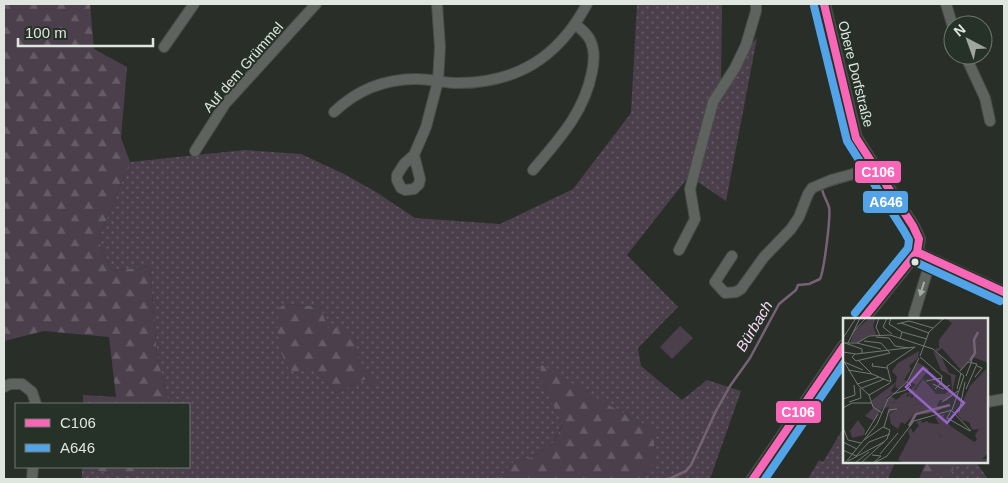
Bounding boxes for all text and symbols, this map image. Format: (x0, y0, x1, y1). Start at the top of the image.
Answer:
scale bar (18, 15, 152, 47)
north arrow (943, 15, 993, 65)
street label: Auf dem Grümmel (200, 19, 286, 115)
street label: Obere Dorfstraße (835, 19, 877, 129)
text: N (950, 21, 969, 40)
text: 100 m (25, 24, 67, 41)
line badge: C106 (854, 160, 902, 184)
text: C106 (861, 164, 895, 180)
line badge: A646 (862, 190, 909, 214)
text: A646 (869, 194, 903, 210)
unlabelled marker (910, 257, 920, 267)
one-way arrow (917, 282, 925, 297)
water label: Bürbach (732, 298, 776, 354)
inset map (843, 318, 988, 463)
line badge: C106 (775, 400, 822, 424)
legend (15, 403, 190, 468)
text: C106 (781, 404, 815, 420)
text: C106 (60, 414, 96, 431)
text: A646 (60, 439, 95, 456)

